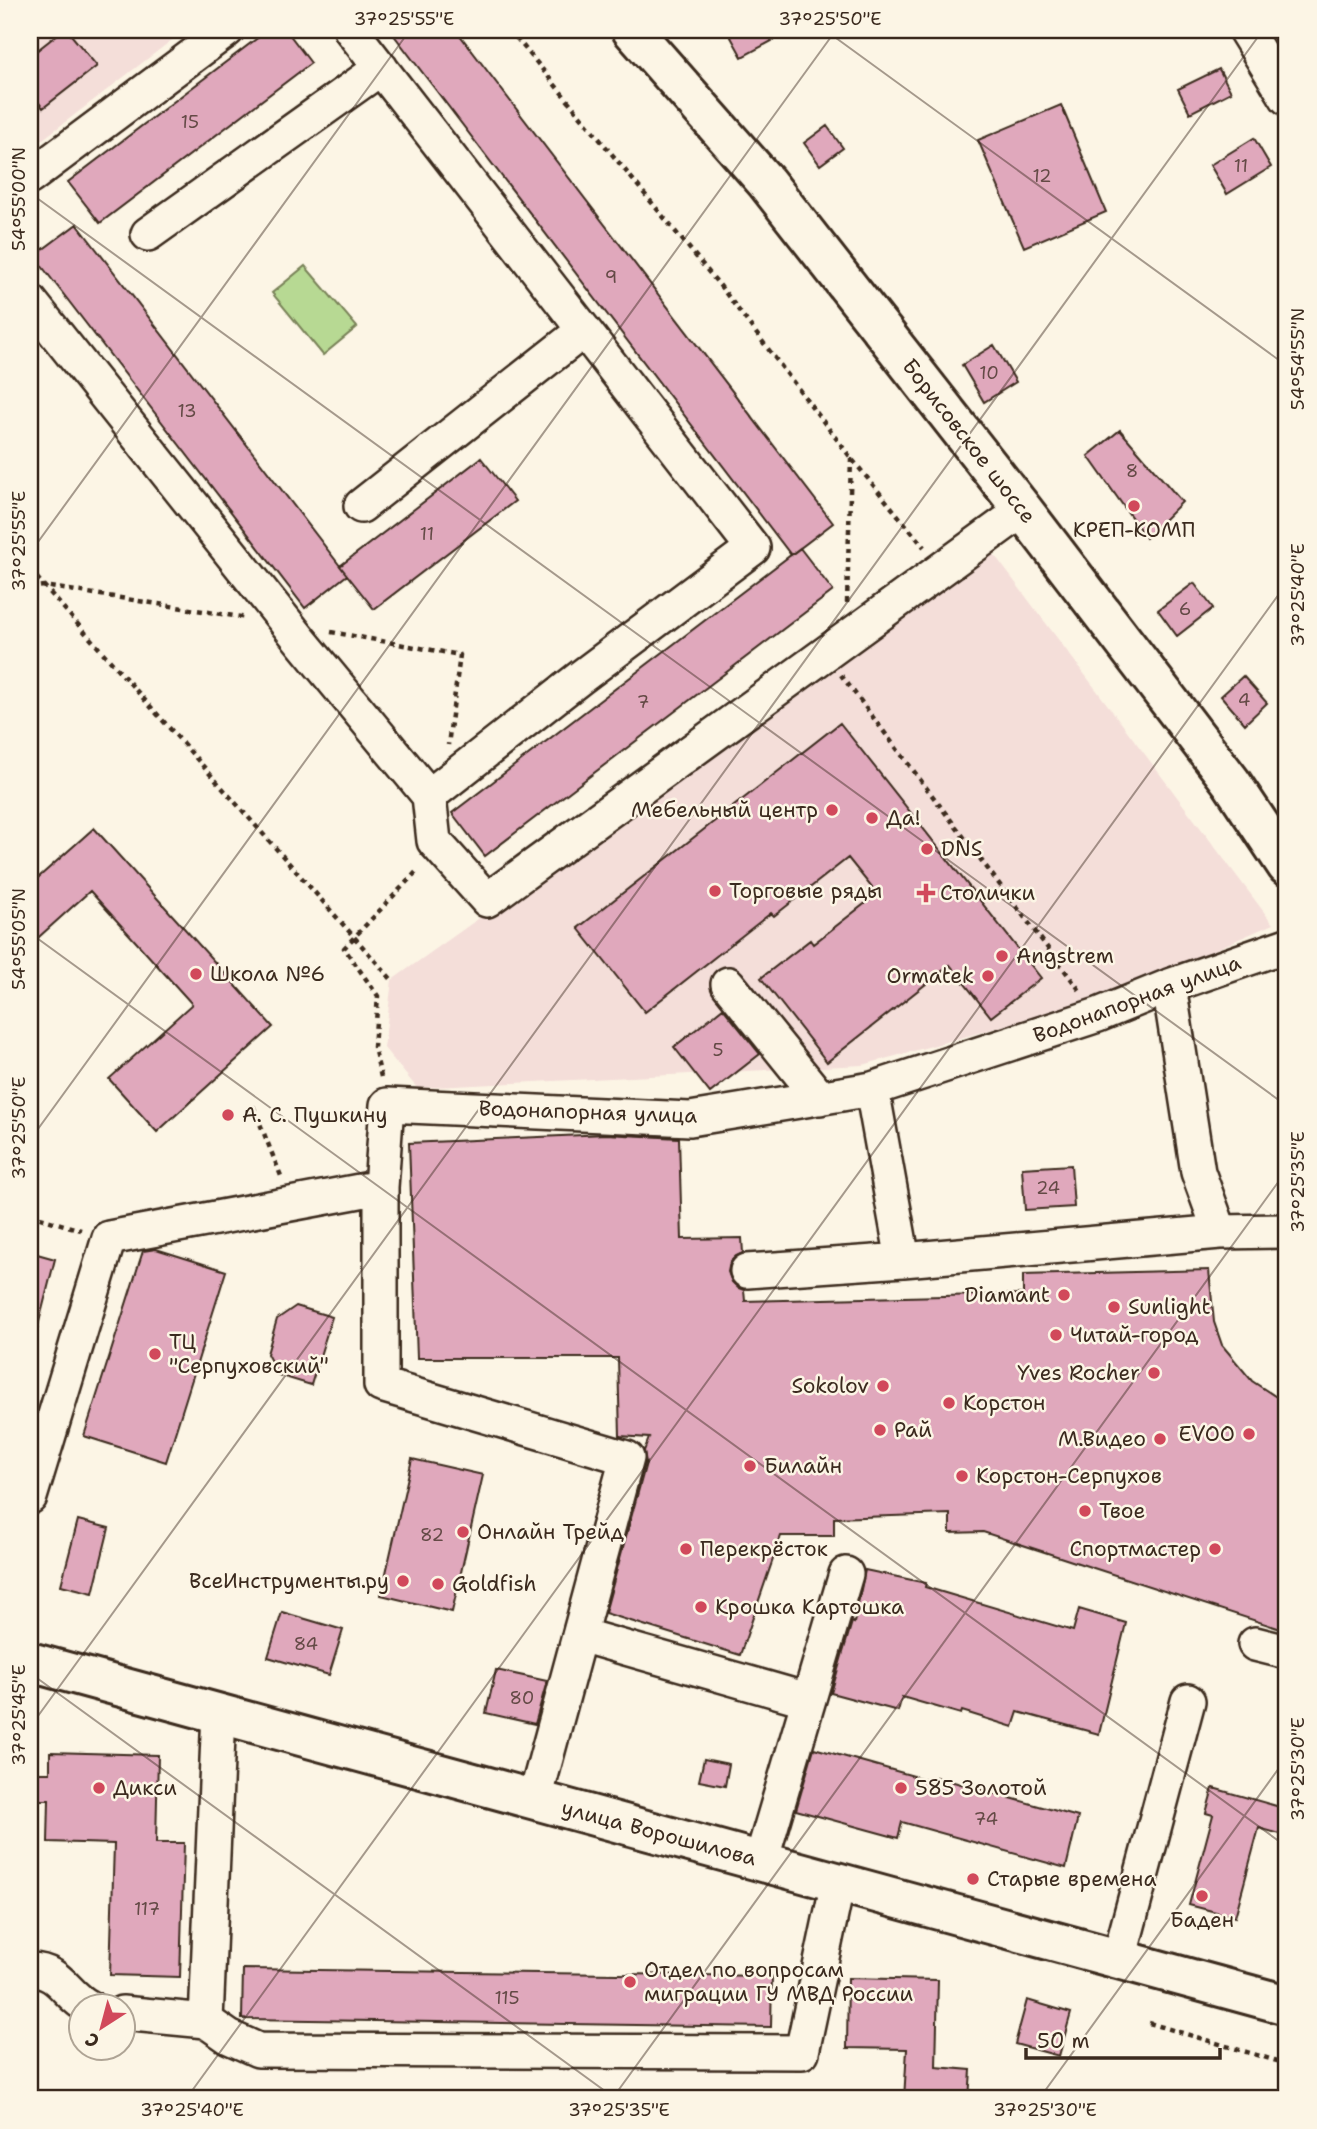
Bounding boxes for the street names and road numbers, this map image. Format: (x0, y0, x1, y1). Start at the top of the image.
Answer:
street label: Борисовское шоссе (896, 353, 1042, 529)
street label: Водонапорная улица (1029, 948, 1245, 1050)
street label: Водонапорная улица (478, 1094, 698, 1130)
street label: улица Ворошилова (559, 1794, 759, 1872)

